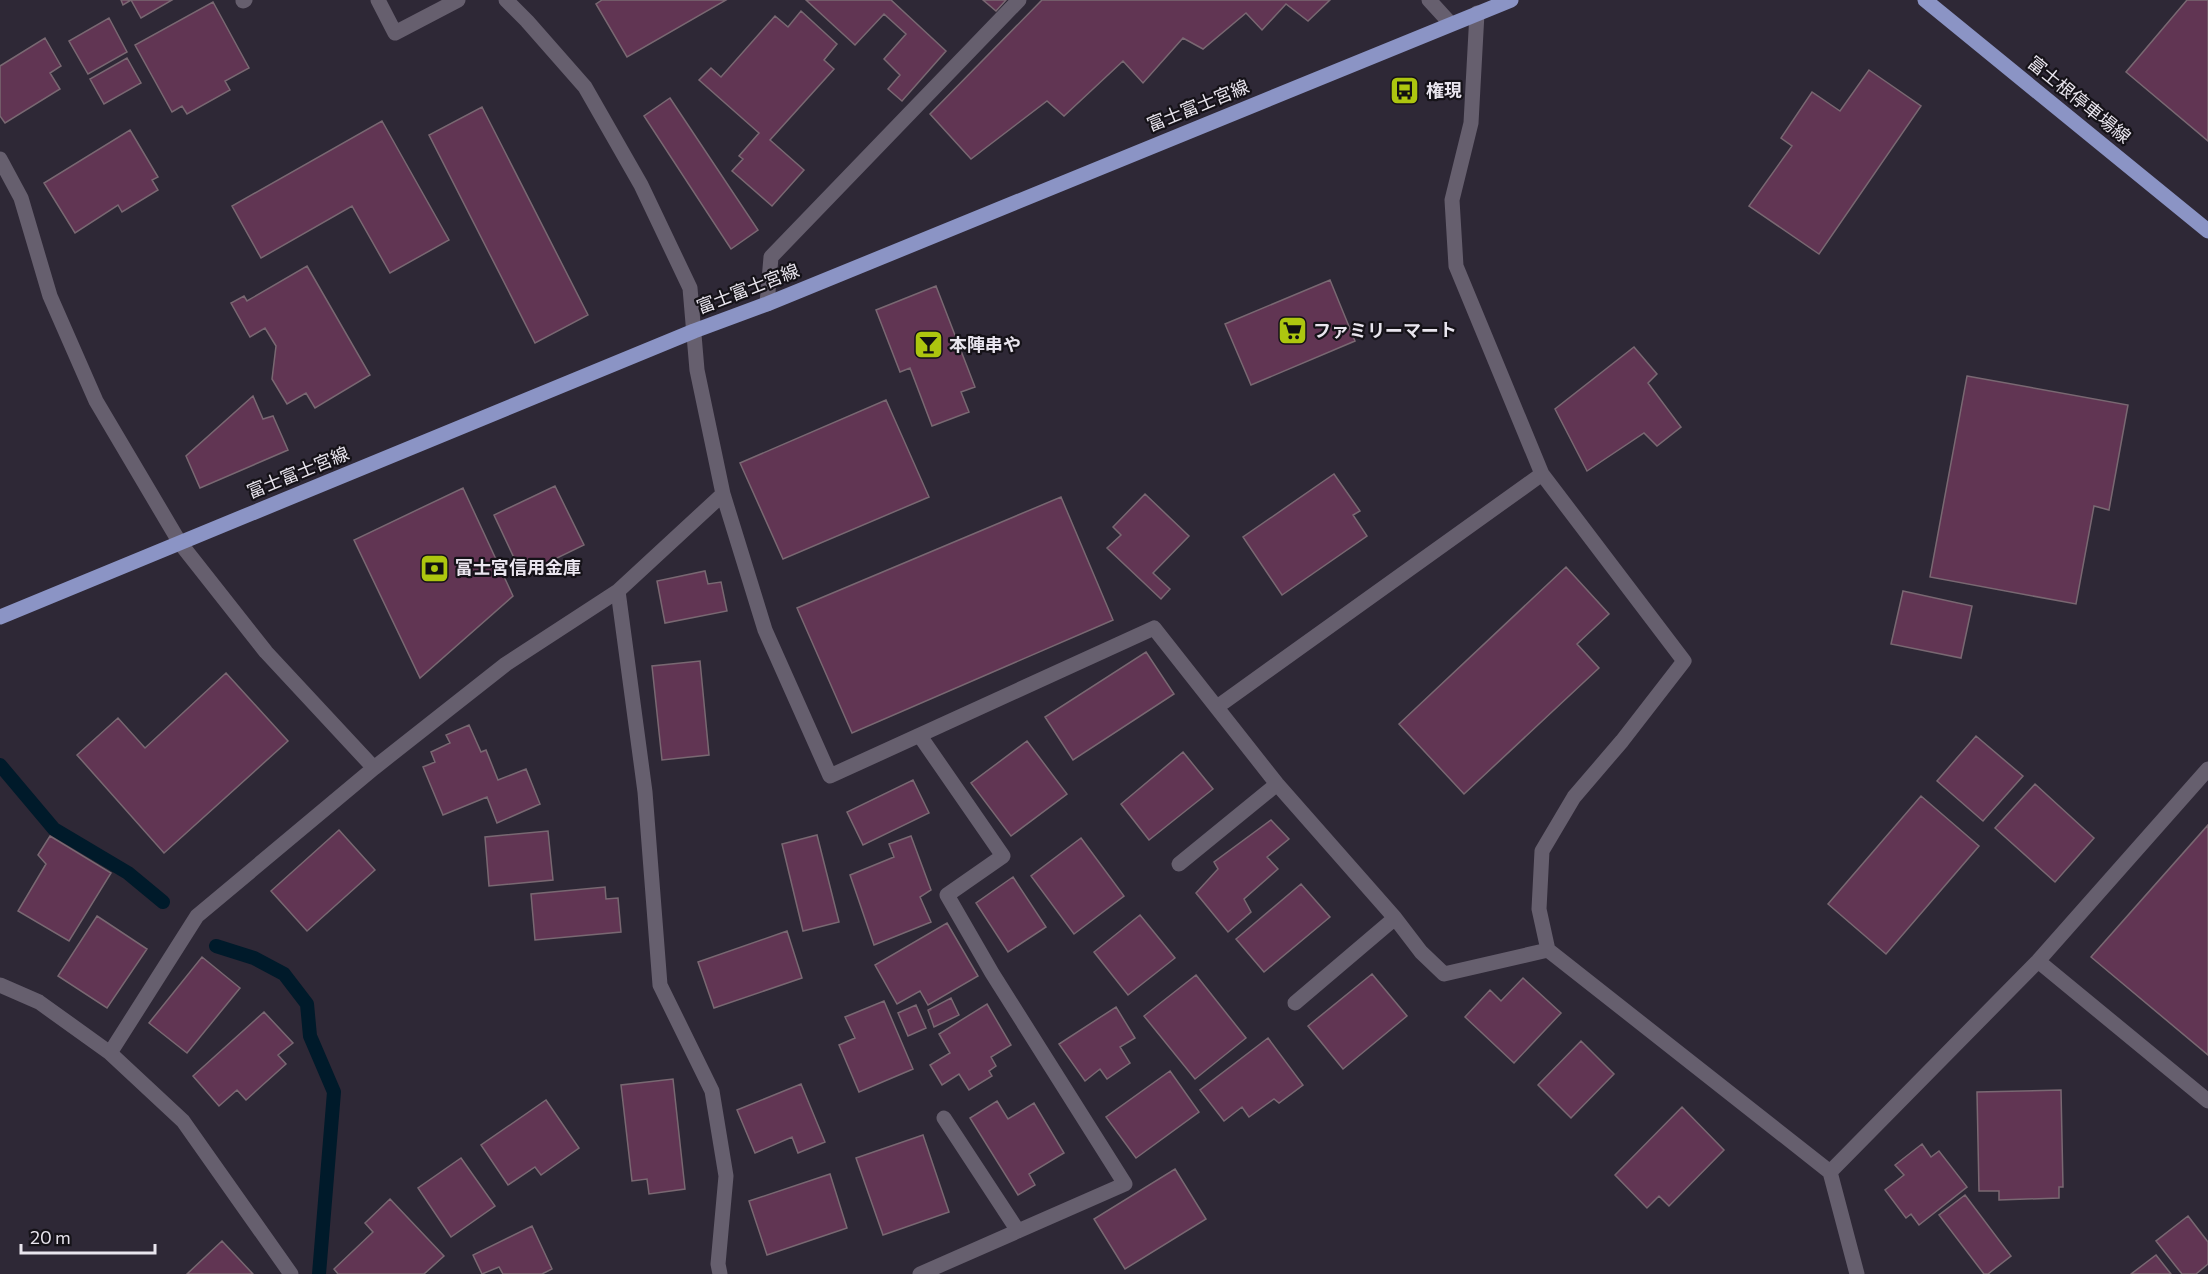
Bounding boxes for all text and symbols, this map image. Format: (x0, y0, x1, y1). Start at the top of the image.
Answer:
street label: 富士根停車場線 (2024, 51, 2136, 147)
street label: 富士富士宮線 (1143, 75, 1252, 136)
bus stop icon: 権現 (1389, 75, 1421, 107)
place label: 権現 (1426, 79, 1462, 101)
street label: 富士富士宮線 (693, 258, 802, 318)
supermarket icon: ファミリーマート (1276, 315, 1308, 347)
place label: ファミリーマート (1313, 319, 1457, 341)
bar icon: 本陣串や (912, 329, 944, 361)
place label: 本陣串や (949, 333, 1021, 355)
street label: 富士富士宮線 (243, 442, 352, 503)
bank icon: 富士宮信用金庫 (418, 552, 450, 584)
place label: 富士宮信用金庫 (455, 556, 581, 578)
scale bar (21, 1217, 154, 1255)
text: 20 m (30, 1226, 71, 1248)

